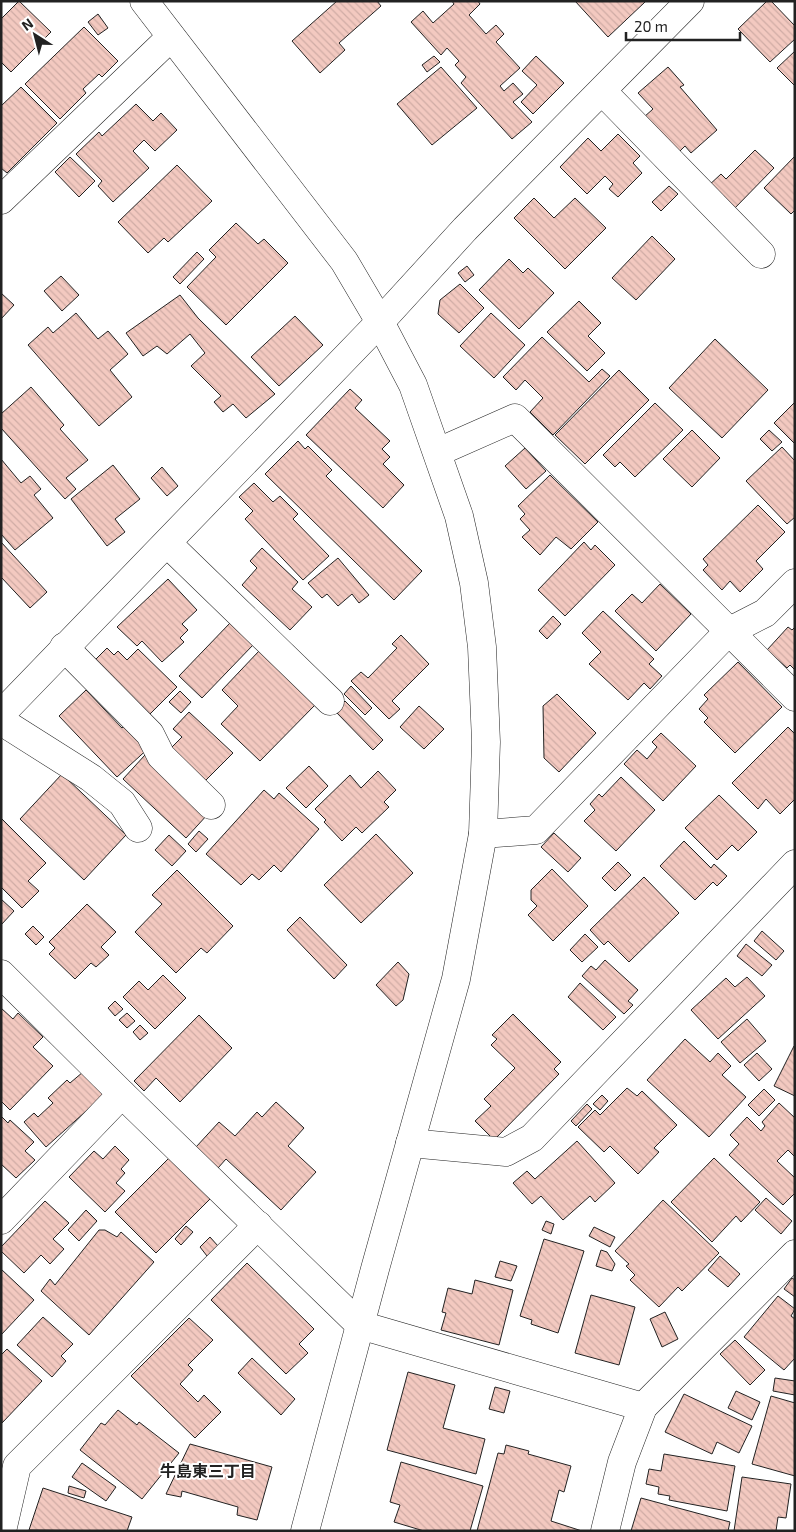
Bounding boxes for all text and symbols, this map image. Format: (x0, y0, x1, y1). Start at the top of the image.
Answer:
north arrow (10, 10, 60, 60)
scale bar (626, 10, 740, 42)
text: N (18, 14, 36, 34)
text: 20 m (634, 17, 668, 35)
district label: 牛島東三丁目 (160, 1461, 256, 1480)

